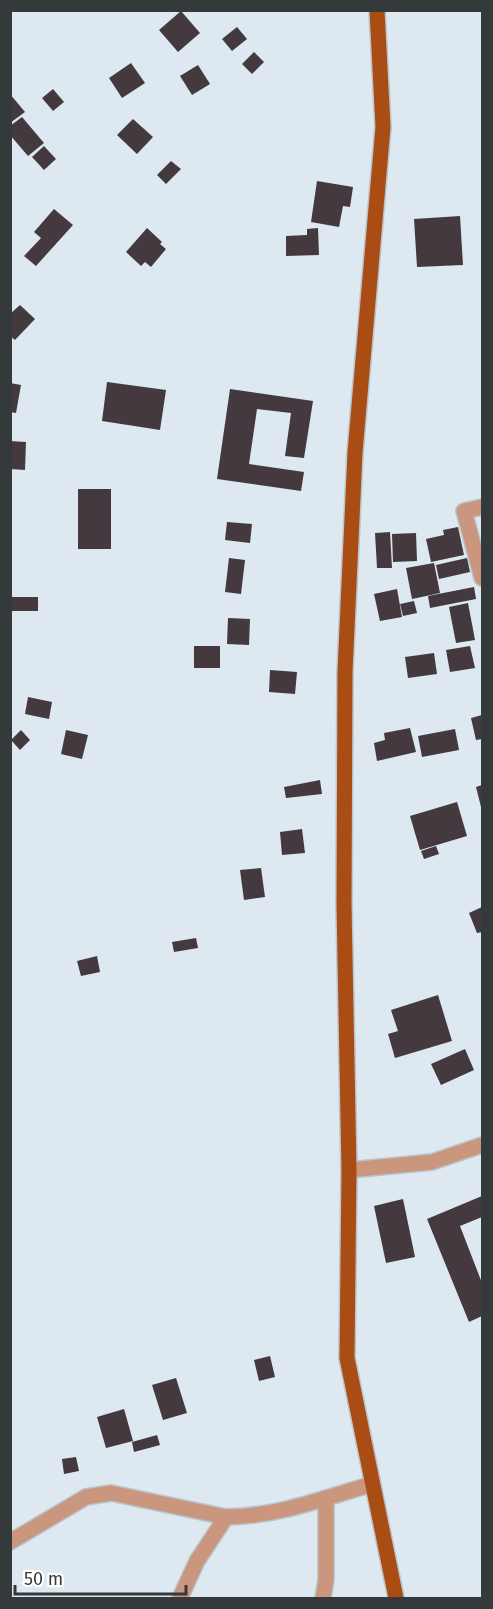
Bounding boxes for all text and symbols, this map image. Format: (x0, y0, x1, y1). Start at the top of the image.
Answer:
scale bar (15, 1558, 186, 1596)
text: 50 m (24, 1568, 63, 1590)

